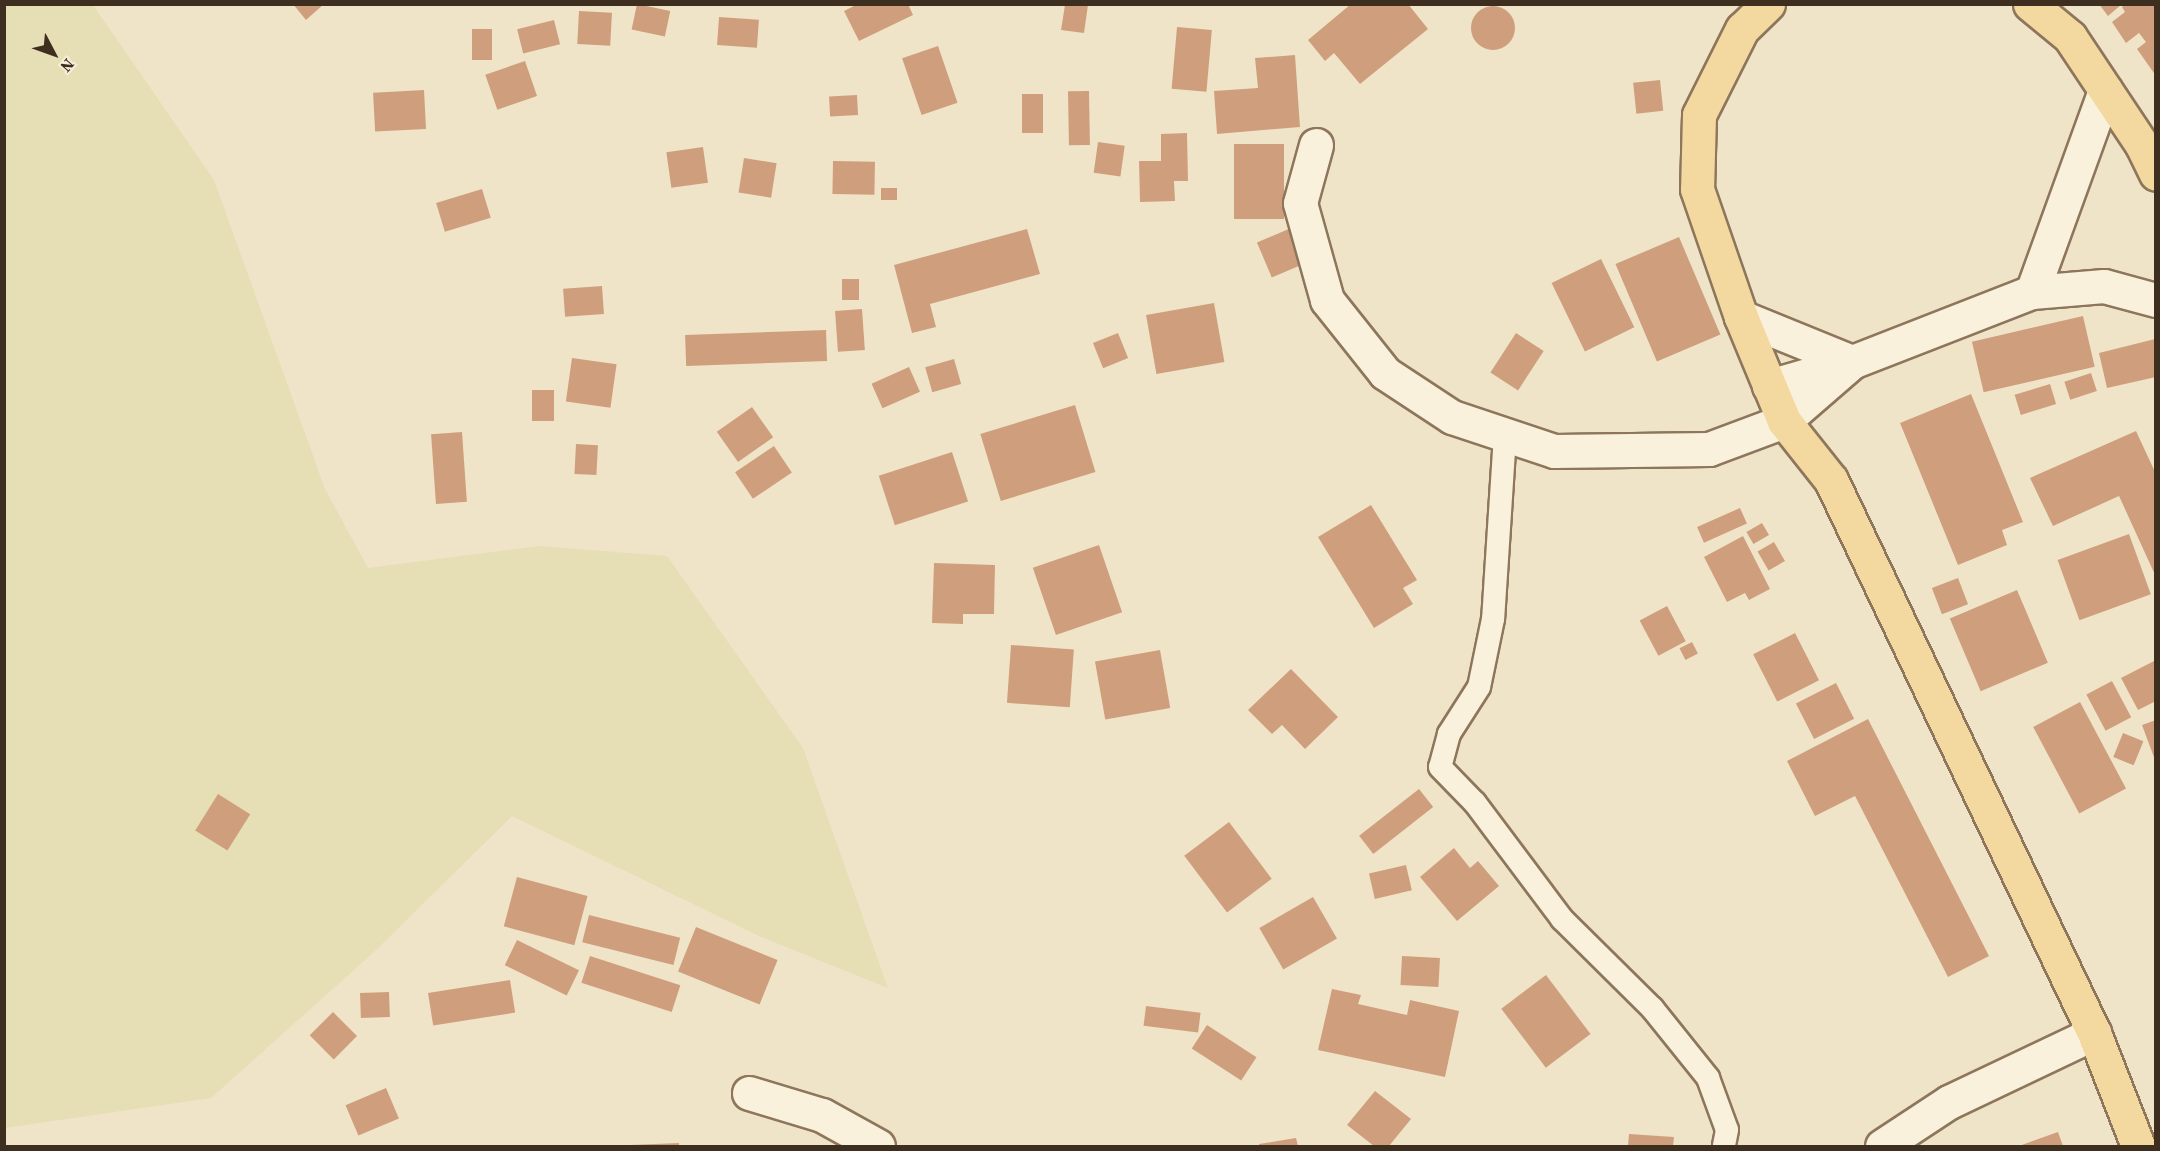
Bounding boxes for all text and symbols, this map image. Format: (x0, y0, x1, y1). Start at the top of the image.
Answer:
north arrow (24, 24, 84, 84)
text: N (55, 54, 80, 77)

